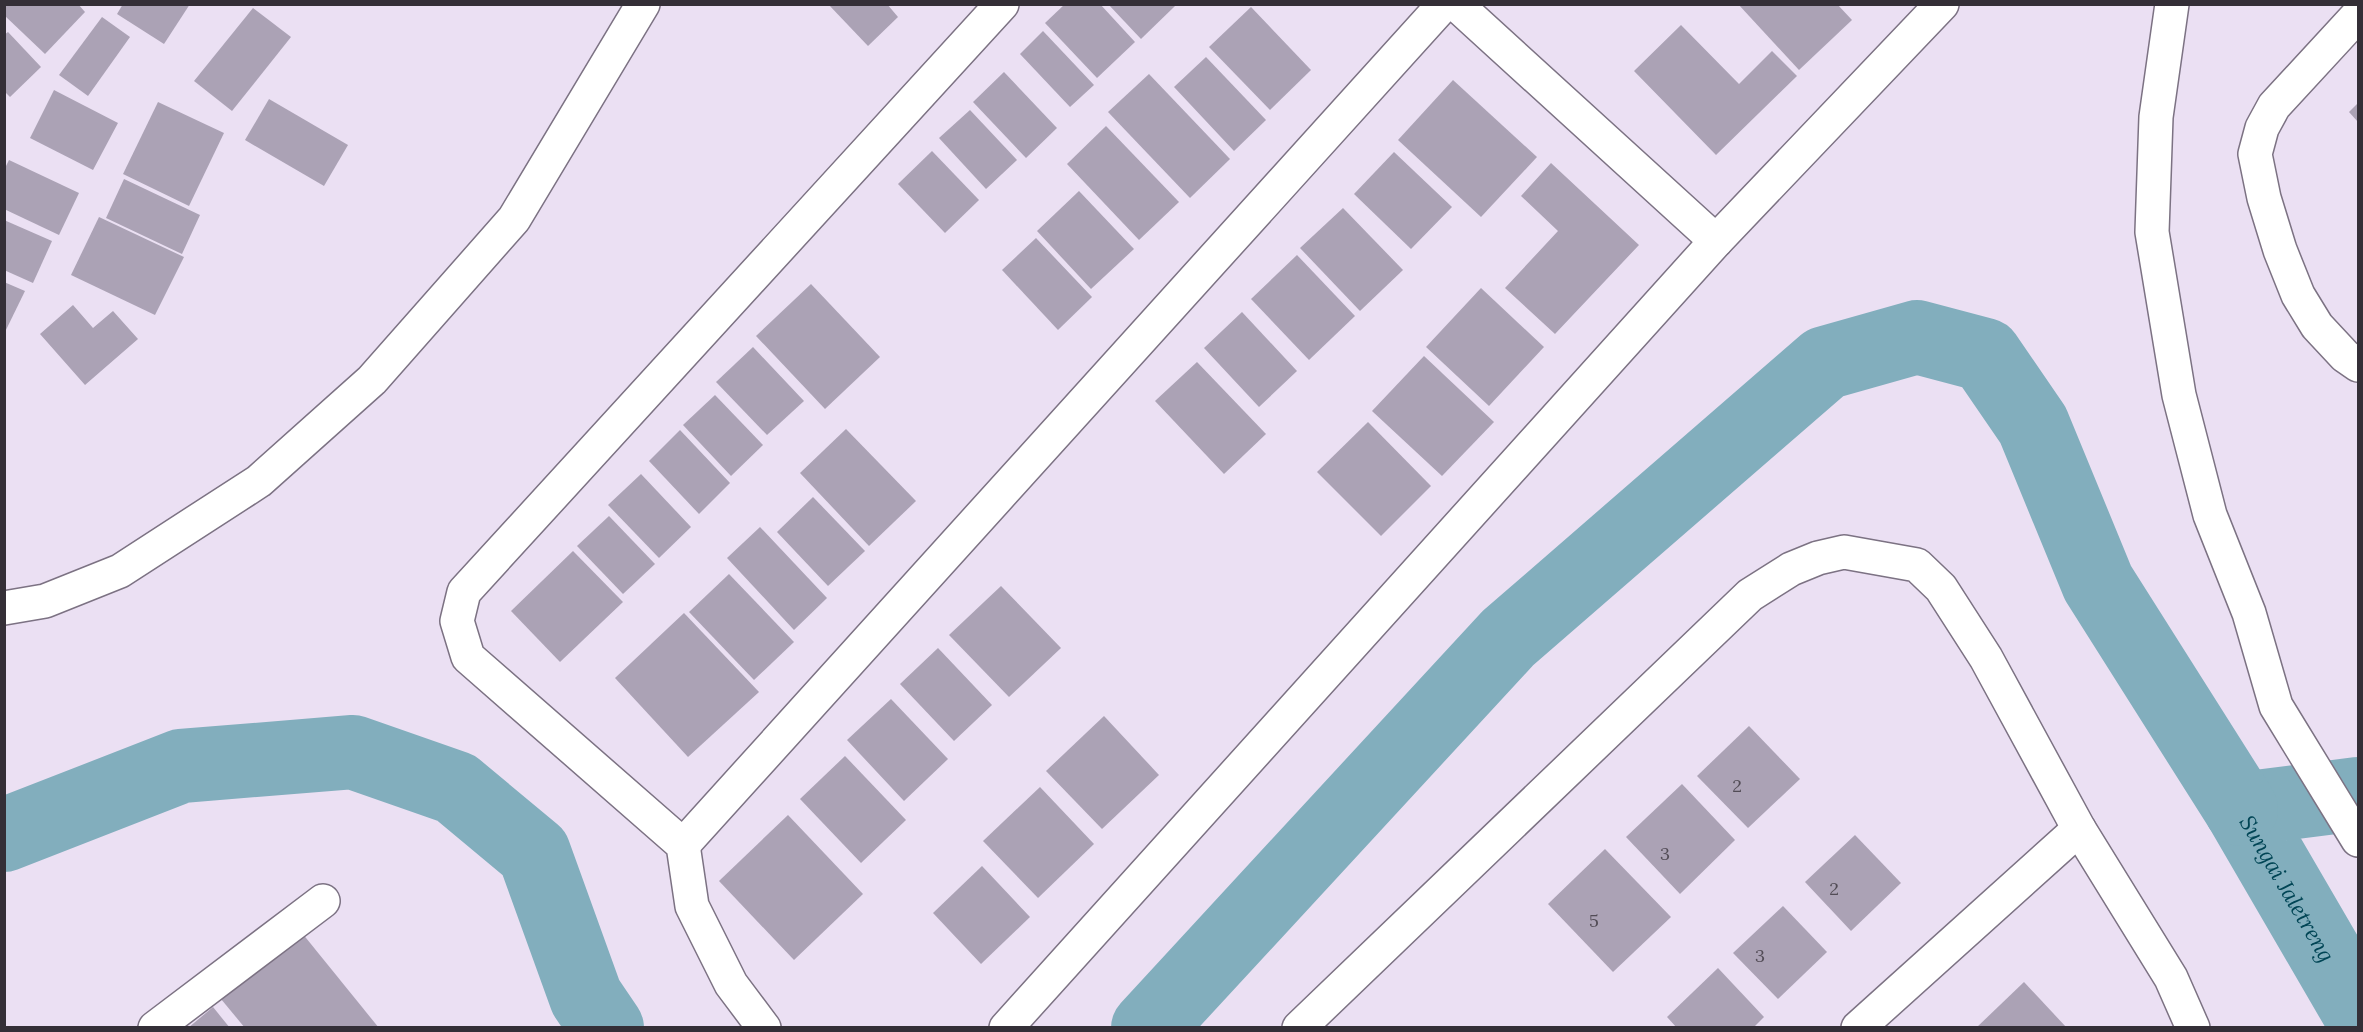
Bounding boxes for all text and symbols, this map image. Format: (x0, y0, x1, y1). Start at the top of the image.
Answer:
house number: 2 (1732, 774, 1742, 797)
water label: Sungai Jaletreng (2234, 810, 2341, 967)
house number: 3 (1660, 842, 1670, 865)
house number: 2 (1829, 877, 1839, 900)
house number: 5 (1589, 909, 1599, 932)
house number: 3 (1755, 944, 1765, 967)

